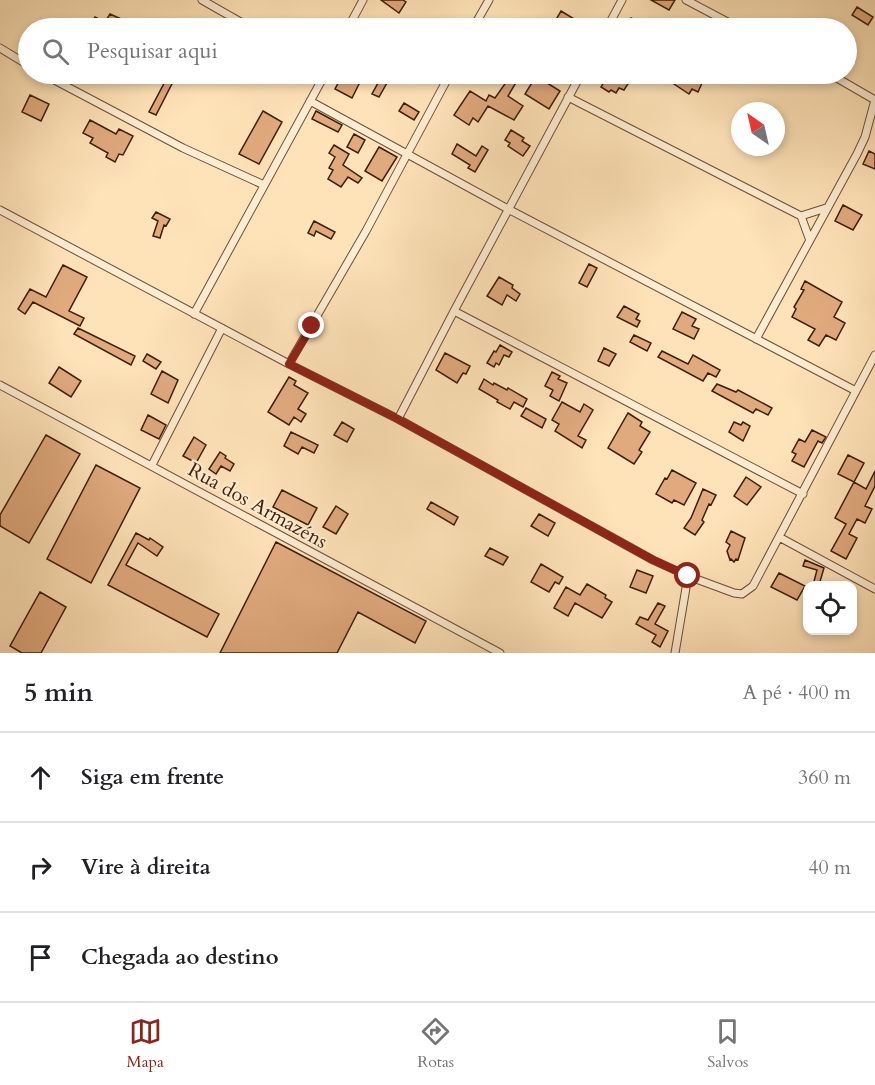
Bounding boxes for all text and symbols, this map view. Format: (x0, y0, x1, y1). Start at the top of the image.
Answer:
search box (18, 18, 857, 84)
icon: search (39, 35, 72, 68)
text: Pesquisar aqui (87, 36, 218, 66)
north arrow (731, 102, 785, 156)
route end (298, 312, 324, 338)
street label: Rua dos Armazéns (183, 456, 332, 555)
route start (674, 562, 700, 588)
map controls (803, 581, 857, 635)
button: locate (803, 581, 857, 635)
text: 5 min (24, 675, 93, 710)
text: A pé · 400 m (743, 679, 851, 706)
icon: ahead (24, 761, 57, 794)
text: Siga em frente (81, 762, 224, 792)
text: 360 m (798, 764, 851, 791)
icon: right (24, 851, 57, 884)
text: Vire à direita (81, 852, 211, 882)
text: 40 m (808, 854, 851, 881)
icon: arrive (24, 941, 57, 974)
text: Chegada ao destino (81, 942, 279, 972)
tab: Mapa (127, 1015, 164, 1073)
tab: Rotas (417, 1015, 454, 1073)
tab: Salvos (707, 1015, 748, 1073)

